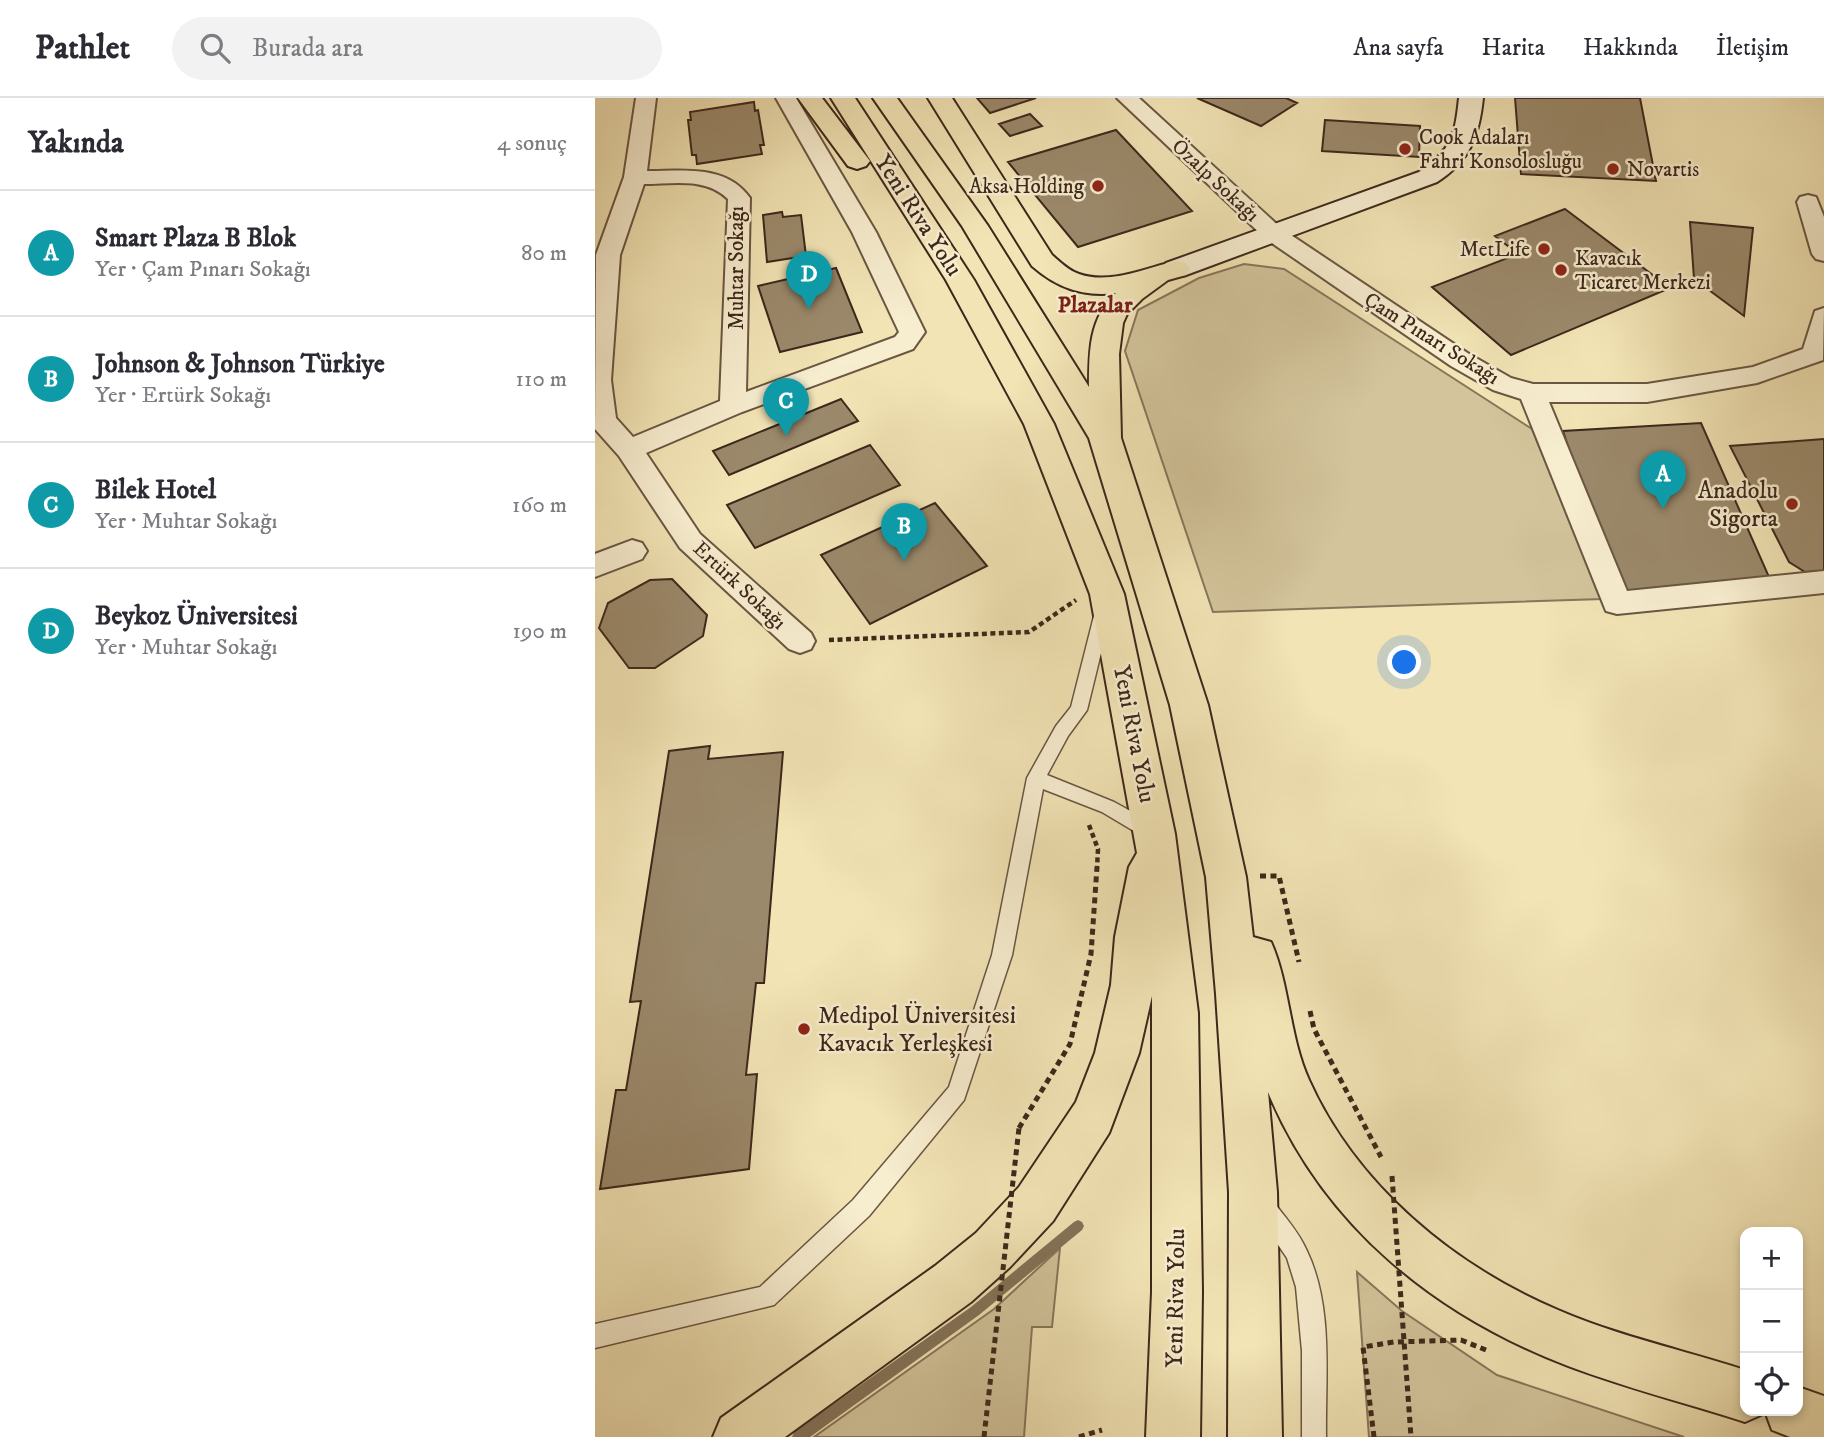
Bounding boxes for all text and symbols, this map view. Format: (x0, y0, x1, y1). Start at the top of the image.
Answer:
search box (172, 17, 662, 80)
text: Pathlet (35, 28, 130, 69)
icon: search (196, 29, 234, 67)
text: Burada ara (252, 32, 363, 65)
text: Ana sayfa (1353, 33, 1444, 63)
text: Harita (1482, 33, 1545, 63)
text: Hakkında (1583, 33, 1678, 63)
text: İletişim (1716, 33, 1789, 63)
text: Yakında (28, 125, 124, 162)
place label: Cook Adaları Fahri Konsolosluğu (1419, 125, 1582, 175)
text: 4 sonuç (497, 129, 567, 158)
street label: Özalp Sokağı (1166, 133, 1265, 228)
marker: Cook Adaları Fahri Konsolosluğu (1397, 141, 1413, 157)
street label: Yeni Riva Yolu (868, 149, 969, 282)
place label: Novartis (1627, 157, 1699, 183)
marker: Novartis (1605, 161, 1621, 177)
place label: Aksa Holding (969, 174, 1085, 200)
marker: Aksa Holding (1090, 178, 1106, 194)
street label: Muhtar Sokağı (724, 206, 750, 330)
text: Smart Plaza B Blok (95, 222, 296, 255)
place label: MetLife (1460, 237, 1530, 263)
text: A (44, 239, 58, 268)
text: 80 m (521, 239, 567, 268)
marker: MetLife (1536, 241, 1552, 257)
place label: Kavacık Ticaret Merkezi (1575, 246, 1711, 296)
pin: D (786, 251, 832, 309)
text: Yer · Çam Pınarı Sokağı (95, 255, 311, 284)
marker: Kavacık Ticaret Merkezi (1553, 262, 1569, 278)
street label: Çam Pınarı Sokağı (1359, 287, 1504, 391)
district label: Plazalar (1058, 291, 1133, 320)
text: Johnson & Johnson Türkiye (95, 348, 385, 381)
text: B (44, 365, 58, 394)
text: 110 m (516, 365, 567, 394)
pin: C (763, 378, 809, 436)
text: Yer · Ertürk Sokağı (95, 381, 271, 410)
pin: A (1640, 451, 1686, 509)
text: Bilek Hotel (95, 474, 216, 507)
place label: Anadolu Sigorta (1698, 476, 1779, 534)
text: C (43, 491, 59, 520)
text: 160 m (512, 491, 567, 520)
marker: Anadolu Sigorta (1784, 496, 1800, 512)
pin: B (881, 503, 927, 561)
text: Yer · Muhtar Sokağı (95, 507, 277, 536)
street label: Ertürk Sokağı (687, 536, 791, 636)
text: Beykoz Üniversitesi (95, 600, 298, 633)
text: D (42, 617, 60, 646)
text: 190 m (513, 617, 567, 646)
text: Yer · Muhtar Sokağı (95, 633, 277, 662)
your location (1387, 645, 1421, 679)
street label: Yeni Riva Yolu (1106, 663, 1162, 805)
place label: Medipol Üniversitesi Kavacık Yerleşkesi (818, 1001, 1016, 1059)
marker: Medipol Üniversitesi Kavacık Yerleşkesi (796, 1021, 812, 1037)
map controls (1740, 1227, 1803, 1416)
button: + (1740, 1227, 1803, 1290)
street label: Yeni Riva Yolu (1160, 1228, 1192, 1368)
button: − (1740, 1290, 1803, 1353)
button: locate (1740, 1353, 1803, 1416)

